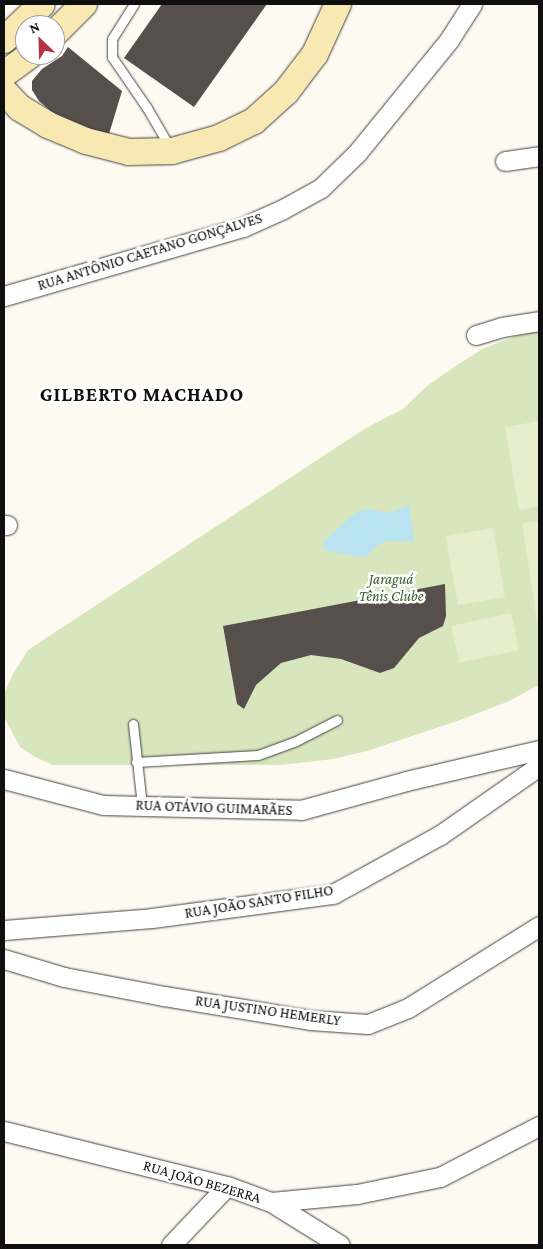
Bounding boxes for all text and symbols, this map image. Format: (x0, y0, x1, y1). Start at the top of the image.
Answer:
north arrow (15, 15, 65, 65)
text: N (27, 18, 42, 36)
street label: RUA ANTÔNIO CAETANO GONÇALVES (35, 209, 265, 295)
district label: GILBERTO MACHADO (38, 382, 246, 406)
park label: Jaraguá Tênis Clube (359, 570, 423, 605)
street label: RUA OTÁVIO GUIMARÃES (135, 796, 293, 820)
street label: RUA JOÃO SANTO FILHO (183, 881, 335, 923)
street label: RUA JUSTINO HEMERLY (194, 992, 342, 1030)
street label: RUA JOÃO BEZERRA (141, 1157, 263, 1207)

